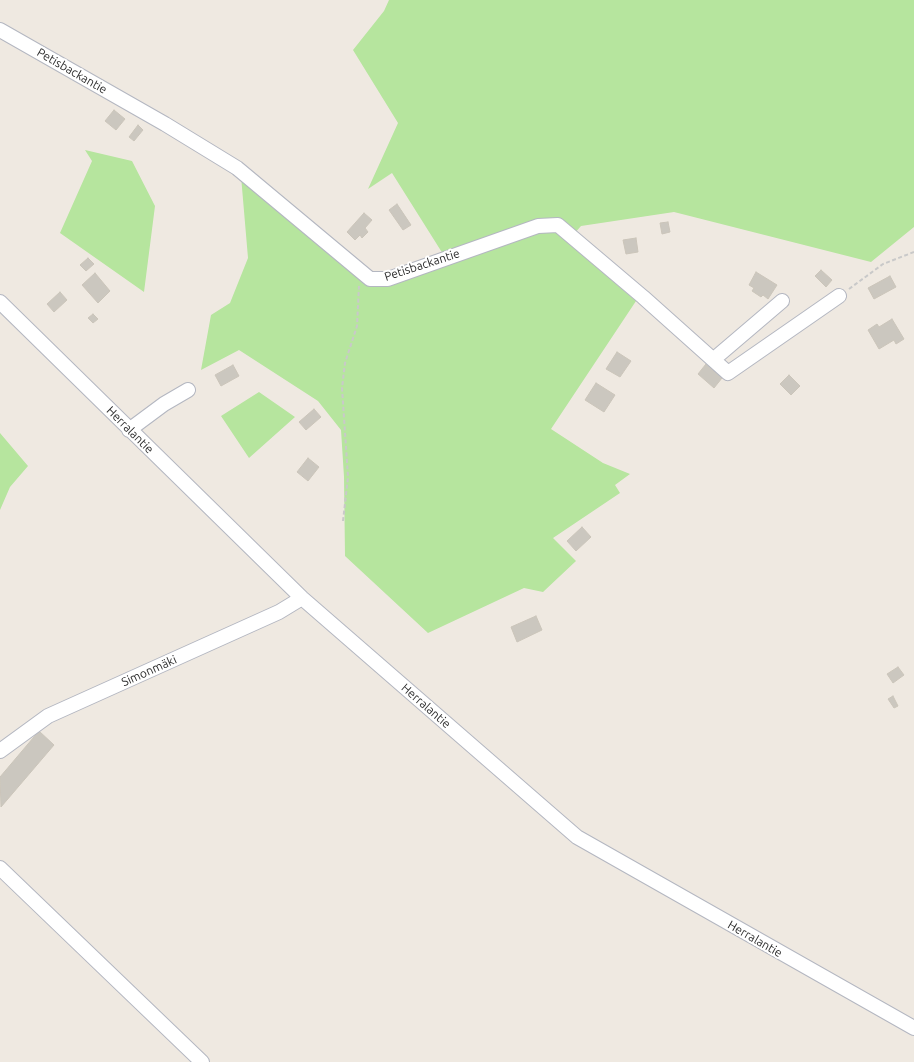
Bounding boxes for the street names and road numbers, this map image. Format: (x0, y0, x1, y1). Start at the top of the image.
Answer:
street label: Petisbackantie (34, 45, 110, 97)
street label: Petisbackantie (382, 246, 462, 284)
street label: Herralantie (103, 403, 157, 457)
street label: Simonmäki (119, 652, 179, 690)
street label: Herralantie (398, 681, 454, 731)
street label: Herralantie (725, 918, 785, 960)

